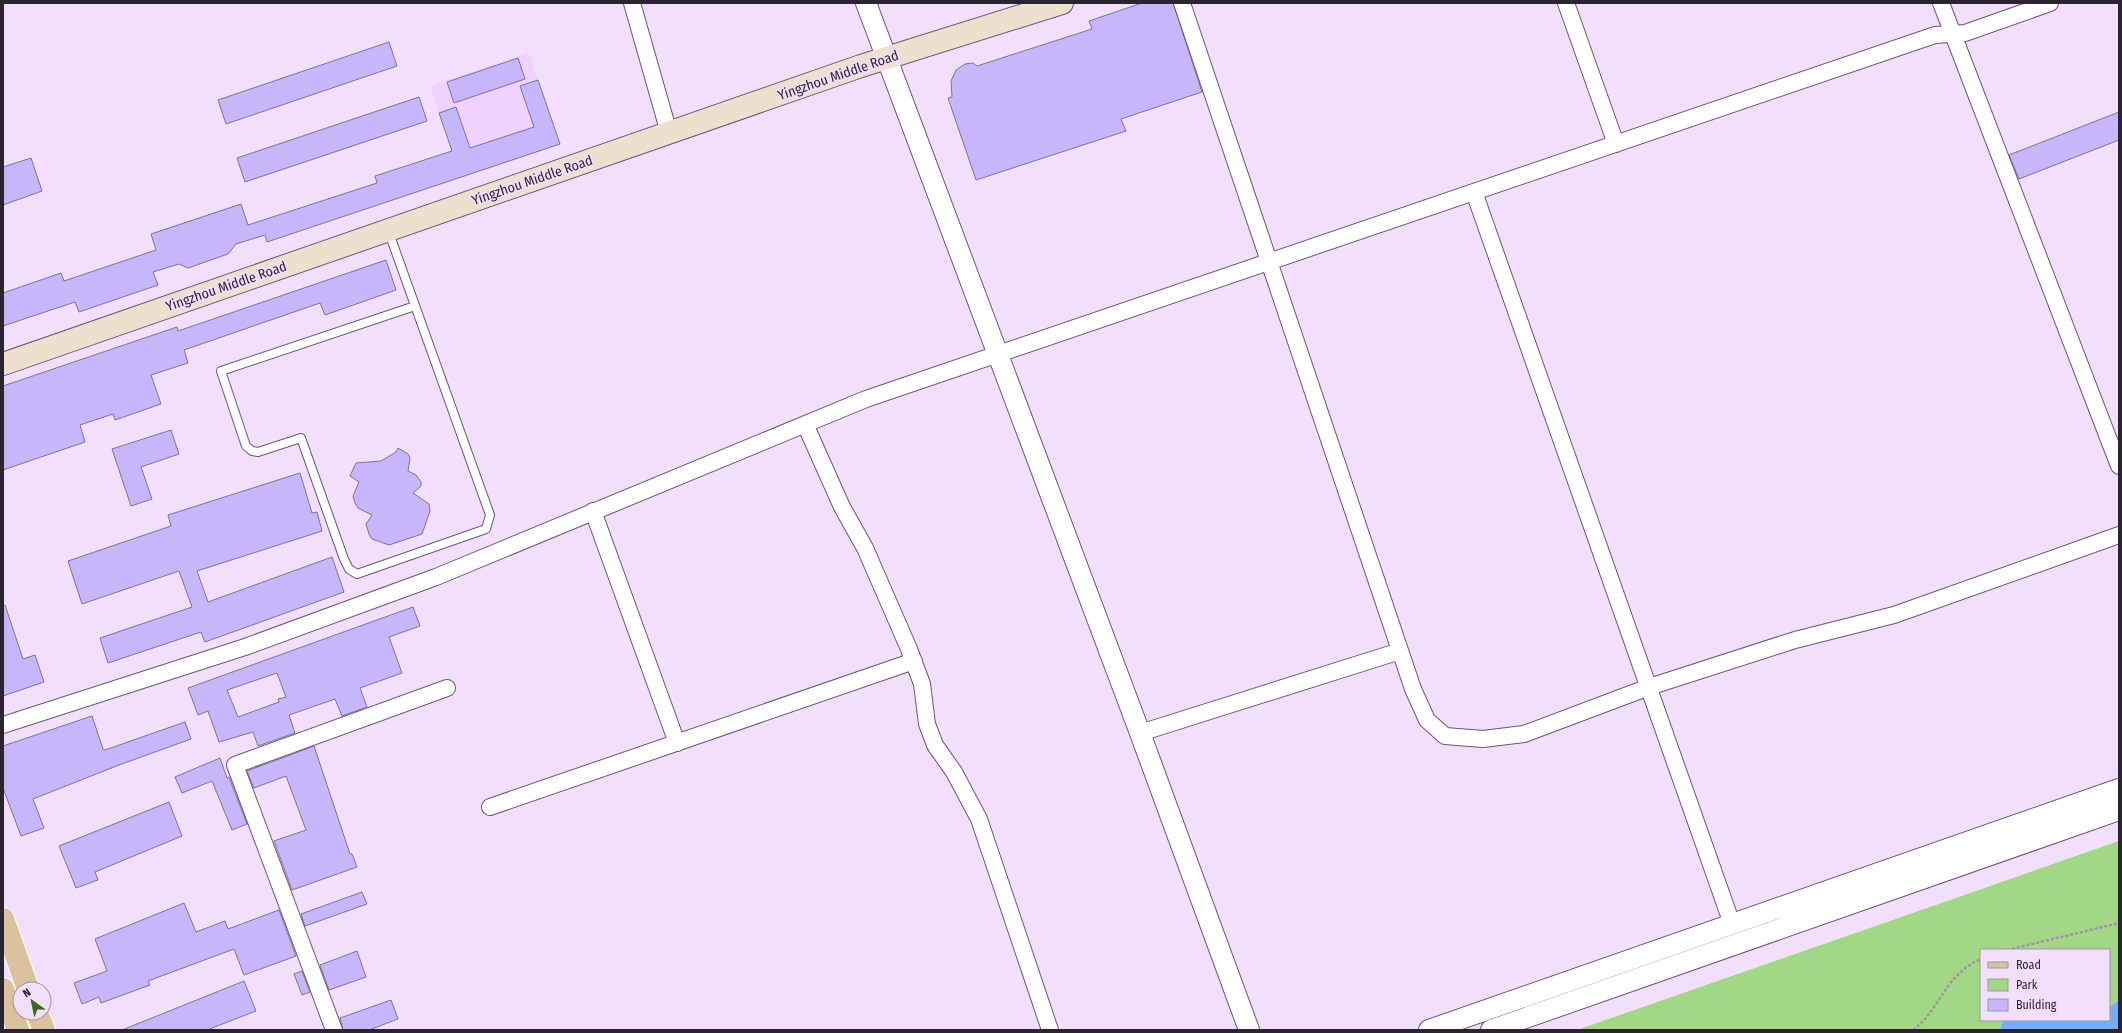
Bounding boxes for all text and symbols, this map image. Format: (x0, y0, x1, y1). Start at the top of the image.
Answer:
street label: Yingzhou Middle Road (776, 47, 901, 104)
street label: Yingzhou Middle Road (470, 152, 595, 209)
street label: Yingzhou Middle Road (164, 258, 289, 315)
legend (1980, 949, 2110, 1021)
text: Road (2016, 958, 2041, 972)
text: Park (2016, 978, 2038, 992)
north arrow (12, 981, 52, 1021)
text: N (21, 986, 33, 1000)
text: Building (2016, 998, 2057, 1012)

